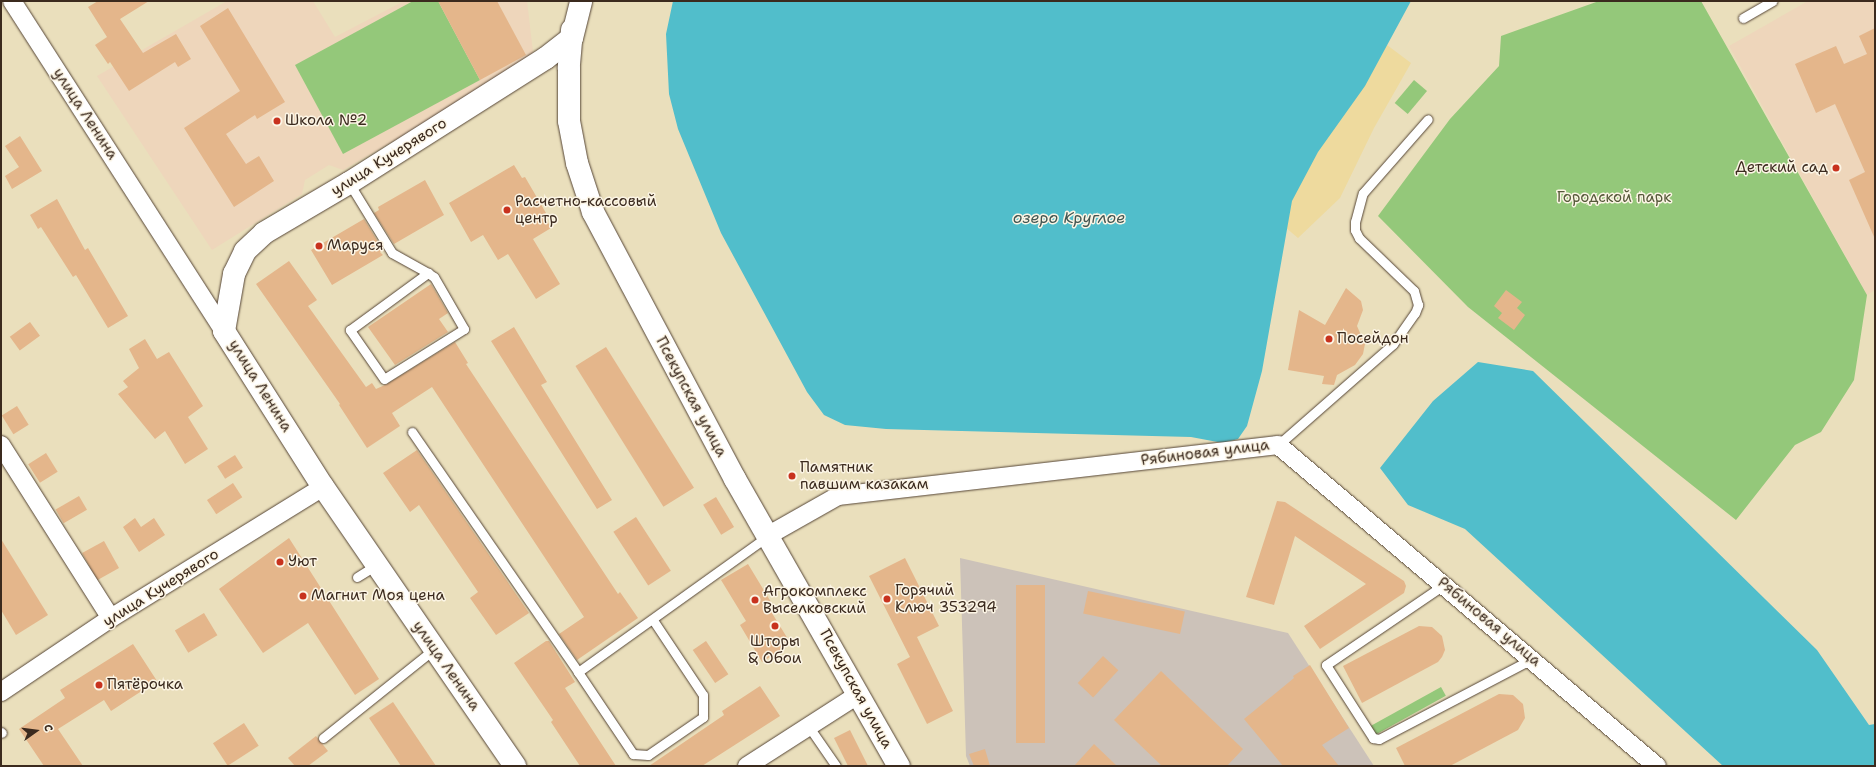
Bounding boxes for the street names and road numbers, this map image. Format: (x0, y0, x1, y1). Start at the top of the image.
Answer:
street label: улица Ленина (49, 65, 121, 163)
street label: улица Кучерявого (328, 114, 450, 200)
street label: Псекупская улица (652, 334, 730, 460)
street label: улица Ленина (224, 337, 296, 435)
street label: Рябиновая улица (1140, 436, 1270, 470)
street label: улица Кучерявого (100, 545, 222, 631)
street label: Рябиновая улица (1434, 574, 1544, 670)
street label: улица Ленина (408, 618, 484, 714)
street label: Псекупская улица (816, 626, 896, 752)

